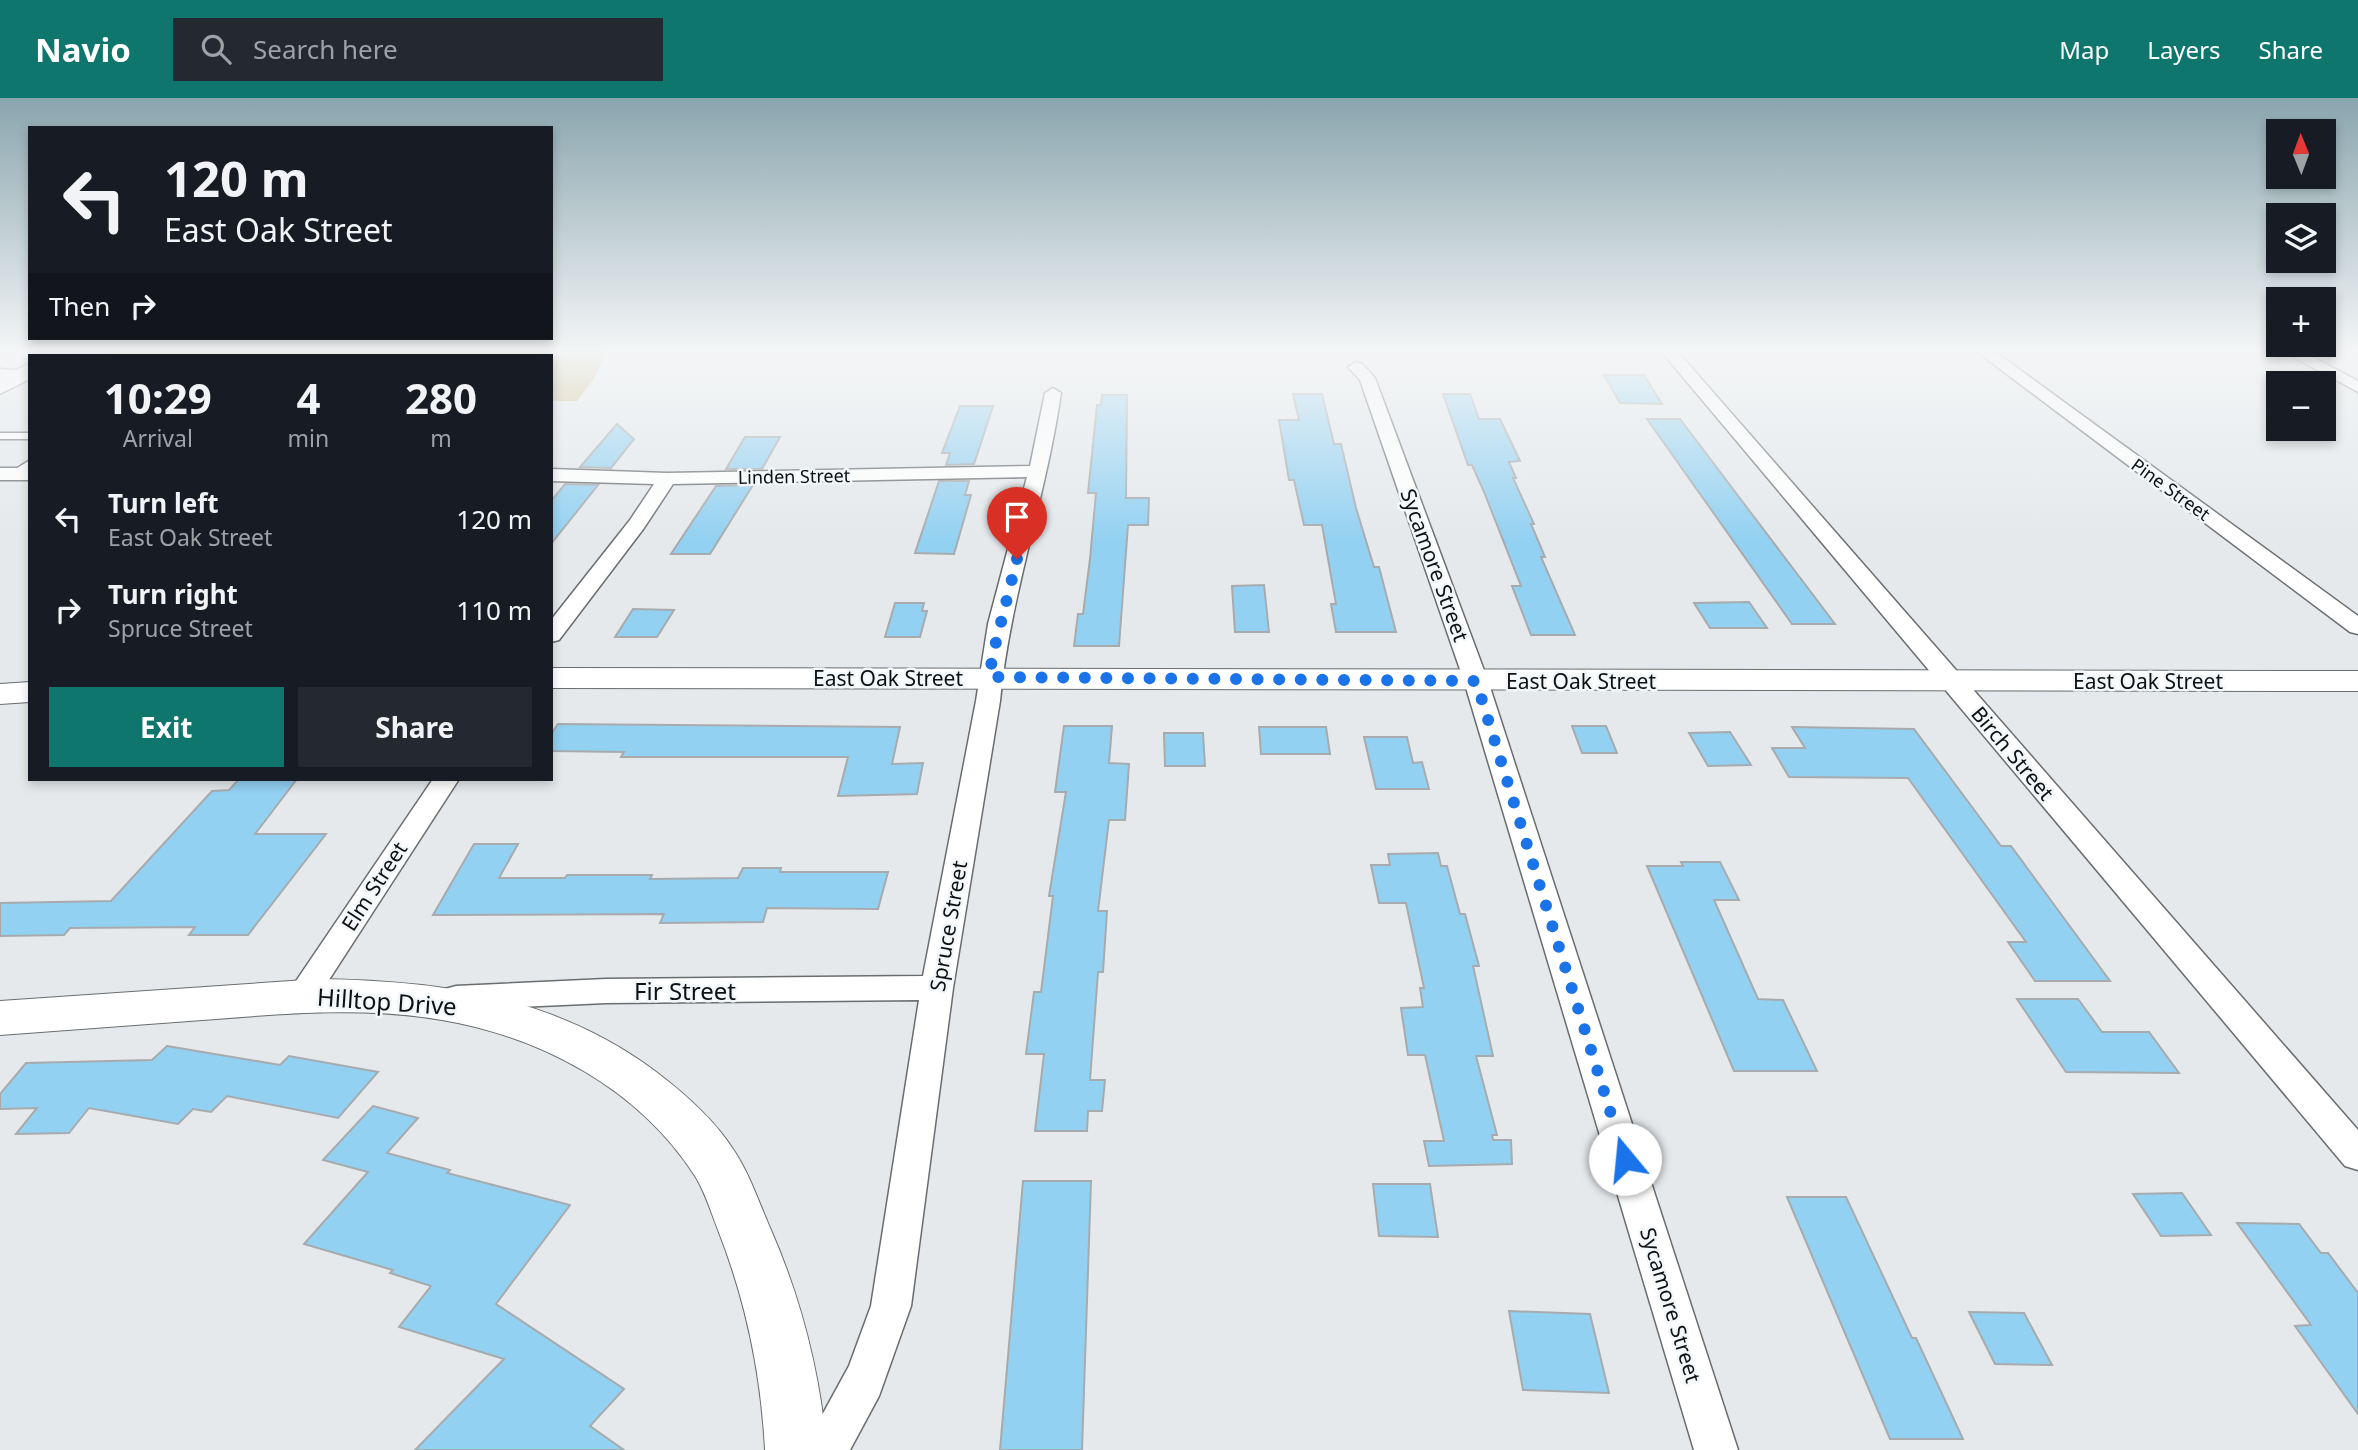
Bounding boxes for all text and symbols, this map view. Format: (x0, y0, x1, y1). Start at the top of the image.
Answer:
search box (173, 18, 663, 81)
text: Navio (35, 27, 131, 72)
icon: search (197, 30, 235, 68)
text: Search here (253, 31, 398, 67)
text: Map (2059, 33, 2109, 66)
text: Layers (2147, 33, 2221, 66)
text: Share (2259, 33, 2323, 66)
north arrow (2266, 119, 2336, 189)
map controls (2266, 119, 2336, 441)
text: 120 m (164, 145, 309, 211)
icon: left (49, 154, 140, 245)
button: layers (2266, 203, 2336, 273)
text: East Oak Street (164, 208, 393, 251)
icon: right (124, 287, 162, 325)
button: + (2266, 287, 2336, 357)
text: Then (49, 288, 110, 324)
text: 10:29 (104, 369, 212, 426)
text: 4 (296, 369, 320, 426)
text: 280 (405, 369, 477, 426)
button: − (2266, 371, 2336, 441)
text: Arrival (123, 422, 193, 454)
text: min (288, 422, 329, 454)
text: m (430, 422, 452, 454)
street label: Pine Street (2127, 452, 2216, 526)
street label: Linden Street (738, 463, 851, 489)
text: Turn left (108, 485, 219, 521)
street label: Sycamore Street (1394, 485, 1476, 646)
pin (987, 487, 1047, 559)
icon: arrive (998, 498, 1036, 536)
icon: left (49, 500, 87, 538)
text: 120 m (456, 501, 532, 537)
text: East Oak Street (108, 521, 272, 553)
text: Turn right (108, 576, 238, 612)
icon: right (49, 591, 87, 629)
text: 110 m (456, 592, 532, 628)
text: Spruce Street (108, 612, 253, 644)
street label: East Oak Street (813, 664, 963, 692)
street label: East Oak Street (1506, 667, 1656, 695)
street label: East Oak Street (2073, 667, 2223, 695)
button: Exit (49, 687, 284, 767)
button: Share (298, 687, 532, 767)
street label: Birch Street (1965, 700, 2061, 806)
street label: Elm Street (335, 836, 413, 936)
street label: Spruce Street (923, 858, 973, 993)
street label: Fir Street (634, 974, 736, 1007)
street label: Hilltop Drive (316, 980, 458, 1022)
position arrow (1588, 1122, 1662, 1196)
street label: Sycamore Street (1634, 1224, 1708, 1386)

